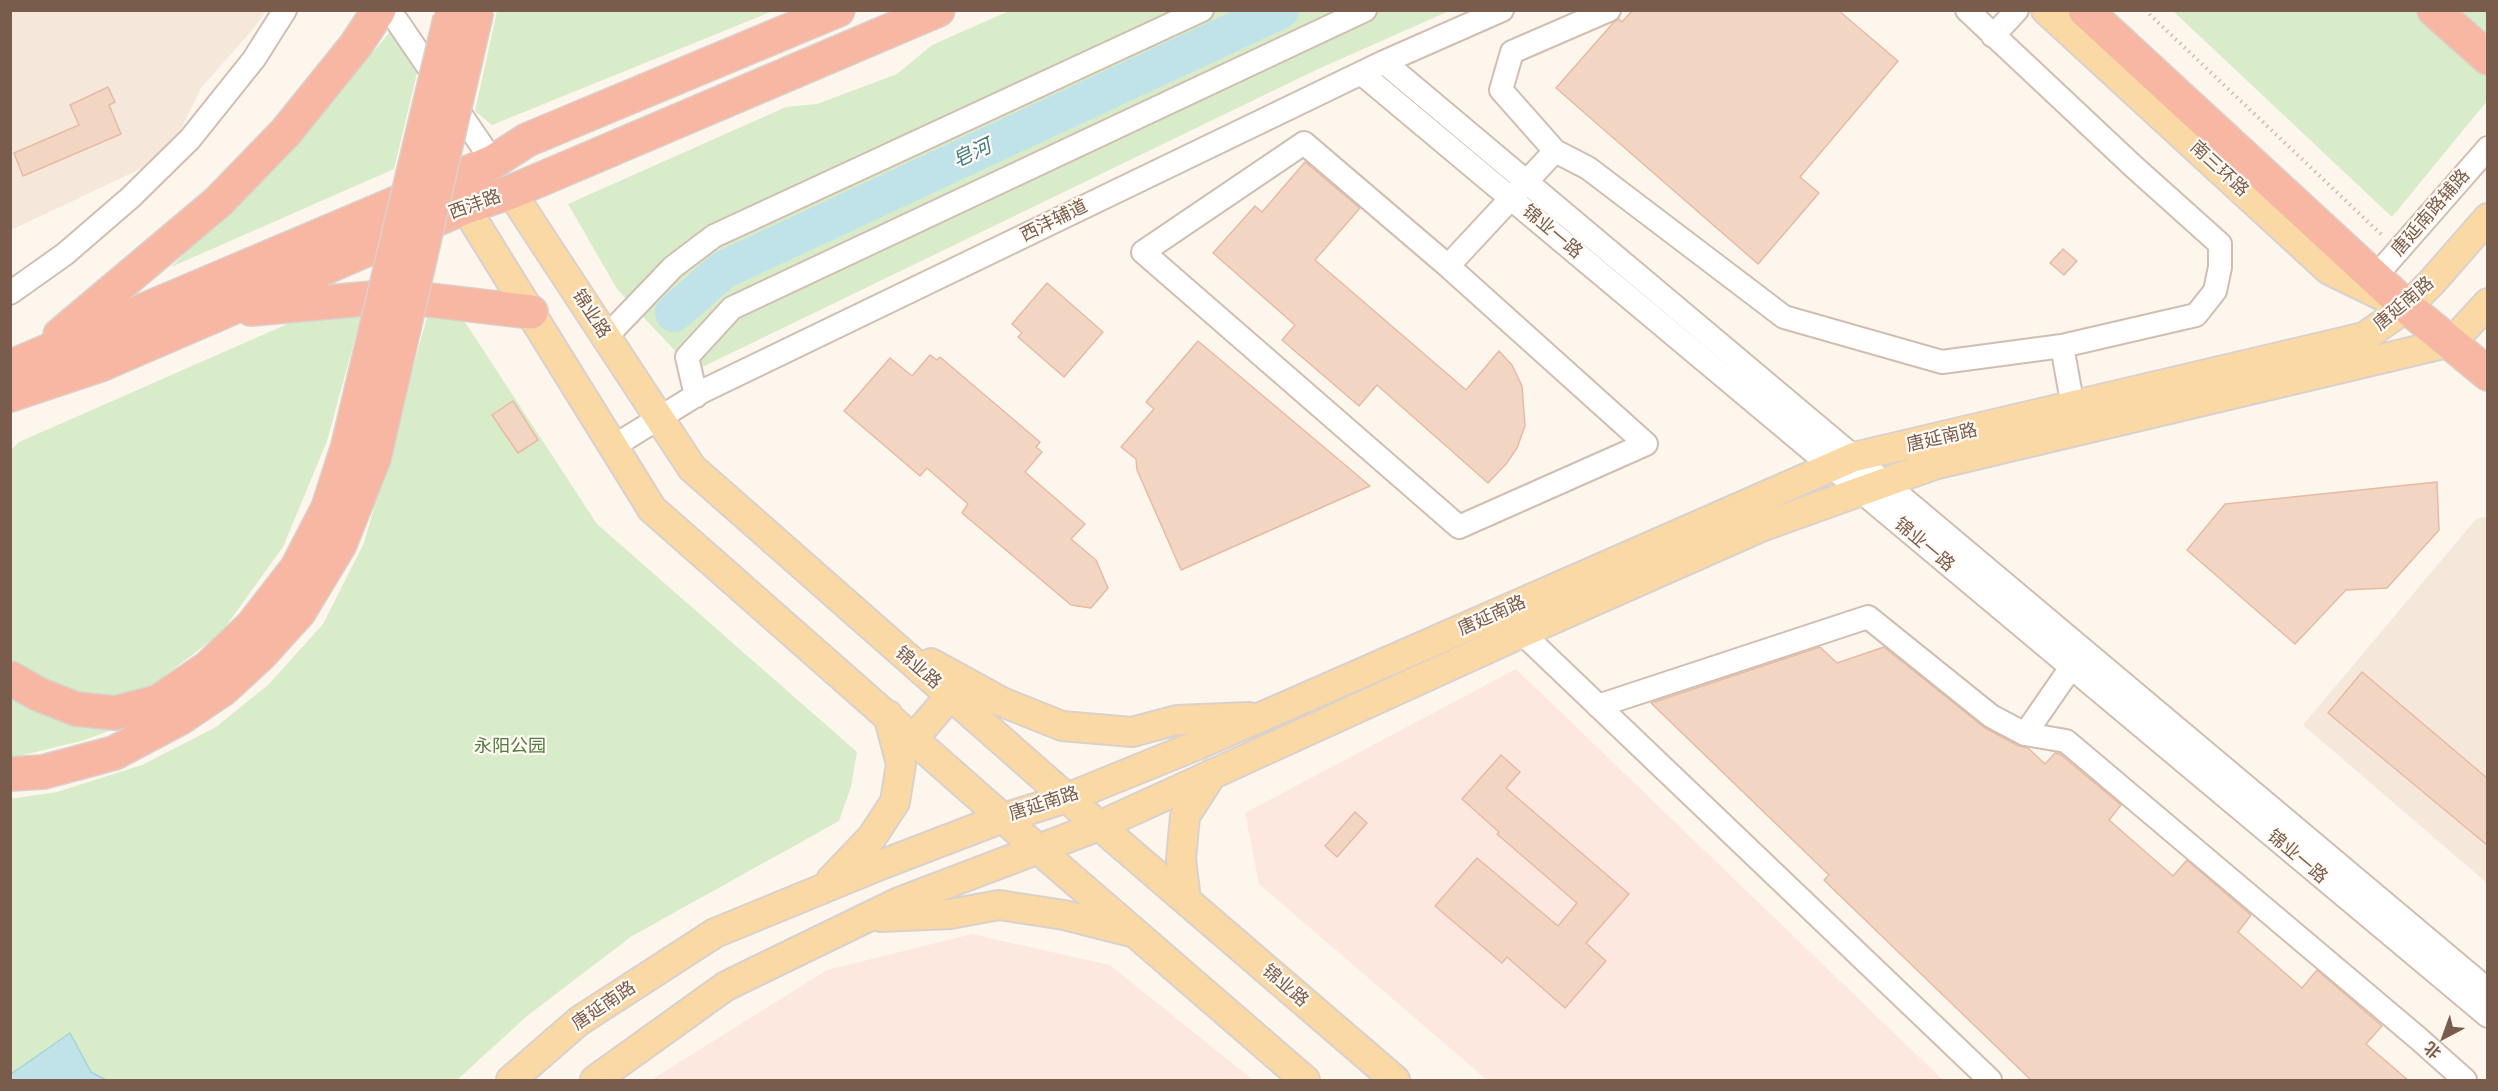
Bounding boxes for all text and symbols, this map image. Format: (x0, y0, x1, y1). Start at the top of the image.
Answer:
water label: 皂河 (949, 135, 995, 173)
street label: 南三环路 (2185, 137, 2253, 201)
street label: 唐延南路辅路 (2387, 165, 2475, 261)
street label: 西沣路 (446, 186, 504, 224)
street label: 西沣辅道 (1017, 196, 1091, 246)
street label: 锦业一路 (1517, 201, 1587, 263)
street label: 唐延南路 (2369, 273, 2439, 335)
street label: 锦业路 (567, 285, 615, 343)
street label: 唐延南路 (1904, 419, 1980, 457)
street label: 锦业一路 (1889, 514, 1959, 576)
street label: 唐延南路 (1455, 591, 1529, 641)
street label: 锦业路 (891, 642, 945, 694)
park label: 永阳公园 (474, 736, 546, 758)
street label: 唐延南路 (1006, 783, 1082, 825)
street label: 锦业一路 (2262, 826, 2332, 888)
street label: 锦业路 (1258, 960, 1312, 1012)
street label: 唐延南路 (568, 977, 640, 1035)
north arrow (2414, 1007, 2474, 1067)
text: 北 (2419, 1037, 2445, 1064)

